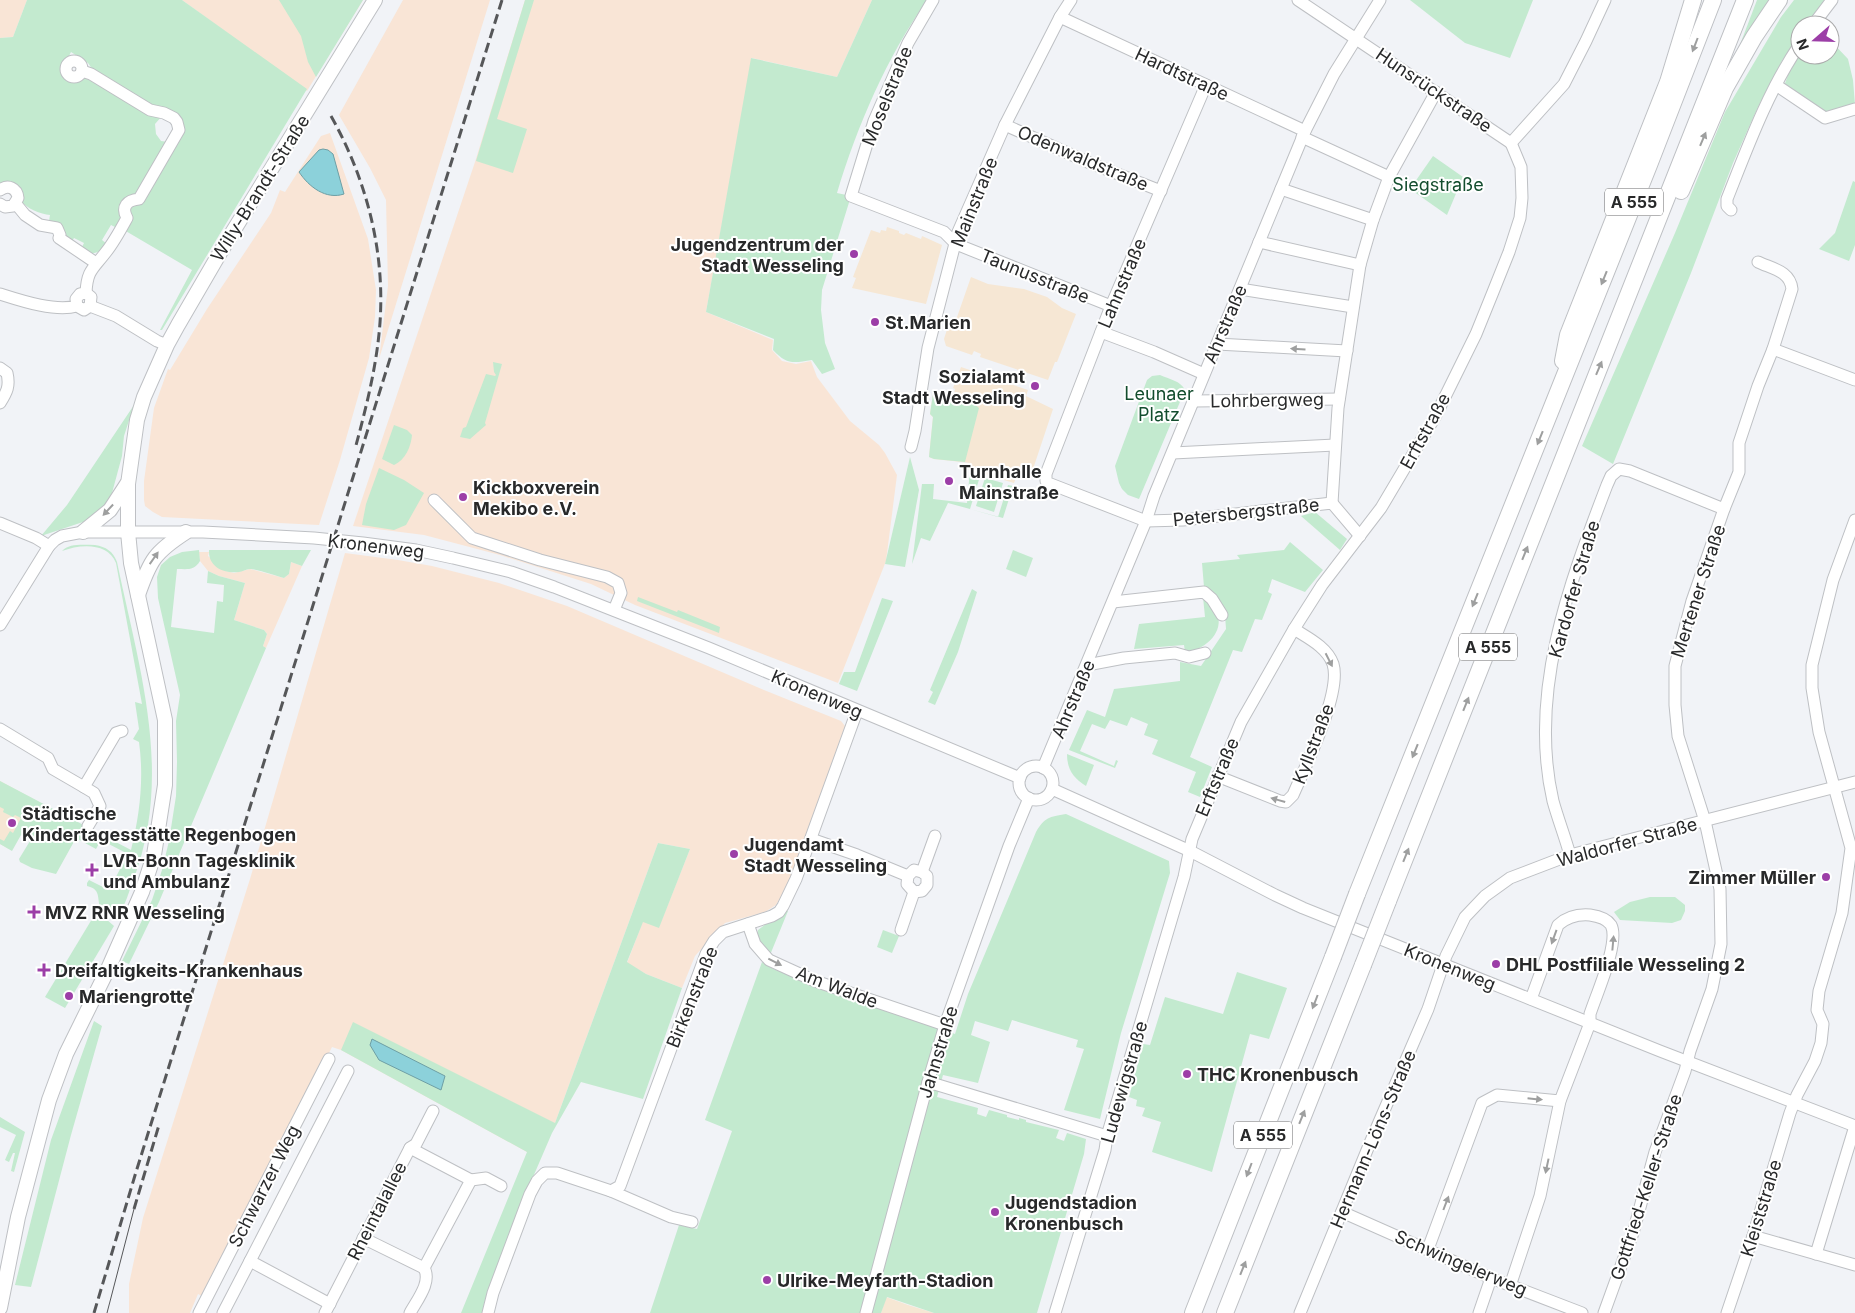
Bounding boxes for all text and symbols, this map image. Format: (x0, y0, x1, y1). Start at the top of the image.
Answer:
north arrow (1790, 15, 1840, 65)
text: N (1793, 37, 1812, 53)
one-way arrow (1691, 38, 1699, 53)
street label: Moselstraße (858, 43, 916, 149)
street label: Hardtstraße (1132, 43, 1232, 105)
street label: Hunsrückstraße (1372, 43, 1496, 137)
street label: Willy-Brandt-Straße (206, 111, 314, 265)
street label: Odenwaldstraße (1014, 121, 1152, 195)
one-way arrow (1700, 132, 1708, 146)
street label: Mainstraße (946, 154, 1002, 250)
park label: Siegstraße (1392, 174, 1484, 195)
road number: A 555 (1605, 188, 1663, 216)
place label: Jugendzentrum der Stadt Wesseling (671, 234, 844, 276)
street label: Lahnstraße (1094, 235, 1150, 331)
street label: Taunusstraße (977, 245, 1093, 307)
marker: Jugendzentrum der Stadt Wesseling (848, 248, 860, 260)
one-way arrow (1600, 271, 1608, 286)
street label: Ahrstraße (1199, 281, 1251, 367)
place label: St.Marien (885, 312, 971, 333)
marker: St.Marien (869, 316, 881, 328)
one-way arrow (1290, 345, 1306, 353)
one-way arrow (1595, 361, 1603, 375)
place label: Sozialamt Stadt Wesseling (882, 366, 1025, 408)
marker: Sozialamt Stadt Wesseling (1029, 380, 1041, 392)
park label: Leunaer Platz (1124, 383, 1194, 425)
street label: Lohrbergweg (1210, 389, 1324, 411)
street label: Erftstraße (1396, 389, 1454, 473)
one-way arrow (1536, 431, 1544, 446)
place label: Turnhalle Mainstraße (959, 461, 1059, 503)
marker: Turnhalle Mainstraße (943, 475, 955, 487)
place label: Kickboxverein Mekibo e.V. (473, 477, 599, 519)
marker: Kickboxverein Mekibo e.V. (457, 491, 469, 503)
street label: Petersbergstraße (1172, 494, 1320, 530)
one-way arrow (102, 504, 114, 516)
street label: Kardorfer Straße (1544, 518, 1604, 660)
street label: Mertener Straße (1667, 522, 1729, 660)
street label: Kronenweg (327, 530, 425, 562)
one-way arrow (1521, 545, 1529, 560)
one-way arrow (149, 551, 159, 565)
one-way arrow (1471, 593, 1479, 608)
road number: A 555 (1459, 634, 1517, 660)
one-way arrow (1326, 653, 1334, 667)
street label: Ahrstraße (1047, 656, 1099, 742)
street label: Kronenweg (768, 665, 866, 723)
one-way arrow (1462, 697, 1470, 711)
street label: Kyllstraße (1288, 701, 1338, 787)
street label: Erftstraße (1191, 734, 1243, 820)
one-way arrow (1410, 744, 1418, 758)
one-way arrow (1270, 795, 1285, 803)
place label: Städtische Kindertagesstätte Regenbogen (22, 803, 296, 845)
street label: Waldorfer Straße (1554, 813, 1700, 871)
marker: Städtische Kindertagesstätte Regenbogen (6, 817, 18, 829)
place label: Jugendamt Stadt Wesseling (744, 834, 887, 876)
marker: Jugendamt Stadt Wesseling (728, 848, 740, 860)
one-way arrow (1403, 848, 1410, 863)
place label: LVR-Bonn Tagesklinik und Ambulanz (103, 850, 296, 892)
marker: LVR-Bonn Tagesklinik und Ambulanz (85, 863, 99, 877)
place label: Zimmer Müller (1688, 867, 1816, 888)
marker: Zimmer Müller (1820, 871, 1832, 883)
place label: MVZ RNR Wesseling (45, 902, 225, 923)
marker: MVZ RNR Wesseling (27, 905, 41, 919)
one-way arrow (1550, 930, 1557, 945)
one-way arrow (1609, 934, 1617, 950)
street label: Kronenweg (1401, 939, 1499, 995)
street label: Birkenstraße (662, 943, 722, 1051)
place label: DHL Postfiliale Wesseling 2 (1506, 954, 1745, 975)
one-way arrow (768, 958, 783, 966)
marker: DHL Postfiliale Wesseling 2 (1490, 958, 1502, 970)
place label: Dreifaltigkeits-Krankenhaus (55, 960, 303, 981)
street label: Am Walde (793, 962, 881, 1012)
marker: Dreifaltigkeits-Krankenhaus (37, 963, 51, 977)
place label: Mariengrotte (79, 986, 193, 1007)
marker: Mariengrotte (63, 990, 75, 1002)
one-way arrow (1311, 995, 1319, 1010)
street label: Jahnstraße (914, 1003, 962, 1101)
street label: Ludewigstraße (1097, 1019, 1151, 1145)
street label: Hermann-Löns-Straße (1326, 1047, 1420, 1231)
place label: THC Kronenbusch (1197, 1064, 1358, 1085)
marker: THC Kronenbusch (1181, 1068, 1193, 1080)
street label: Gottfried-Keller-Straße (1606, 1091, 1686, 1283)
one-way arrow (1527, 1095, 1543, 1103)
one-way arrow (1299, 1109, 1307, 1124)
street label: Schwarzer Weg (224, 1121, 304, 1251)
road number: A 555 (1234, 1122, 1292, 1148)
street label: Kleiststraße (1736, 1157, 1786, 1259)
street label: Rheintalallee (343, 1158, 411, 1264)
one-way arrow (1542, 1158, 1550, 1174)
one-way arrow (1245, 1163, 1253, 1177)
place label: Jugendstadion Kronenbusch (1005, 1192, 1137, 1234)
one-way arrow (1442, 1196, 1450, 1211)
marker: Jugendstadion Kronenbusch (989, 1206, 1001, 1218)
street label: Schwingelerweg (1392, 1226, 1530, 1300)
one-way arrow (1239, 1261, 1247, 1275)
place label: Ulrike-Meyfarth-Stadion (777, 1270, 993, 1291)
marker: Ulrike-Meyfarth-Stadion (761, 1274, 773, 1286)

